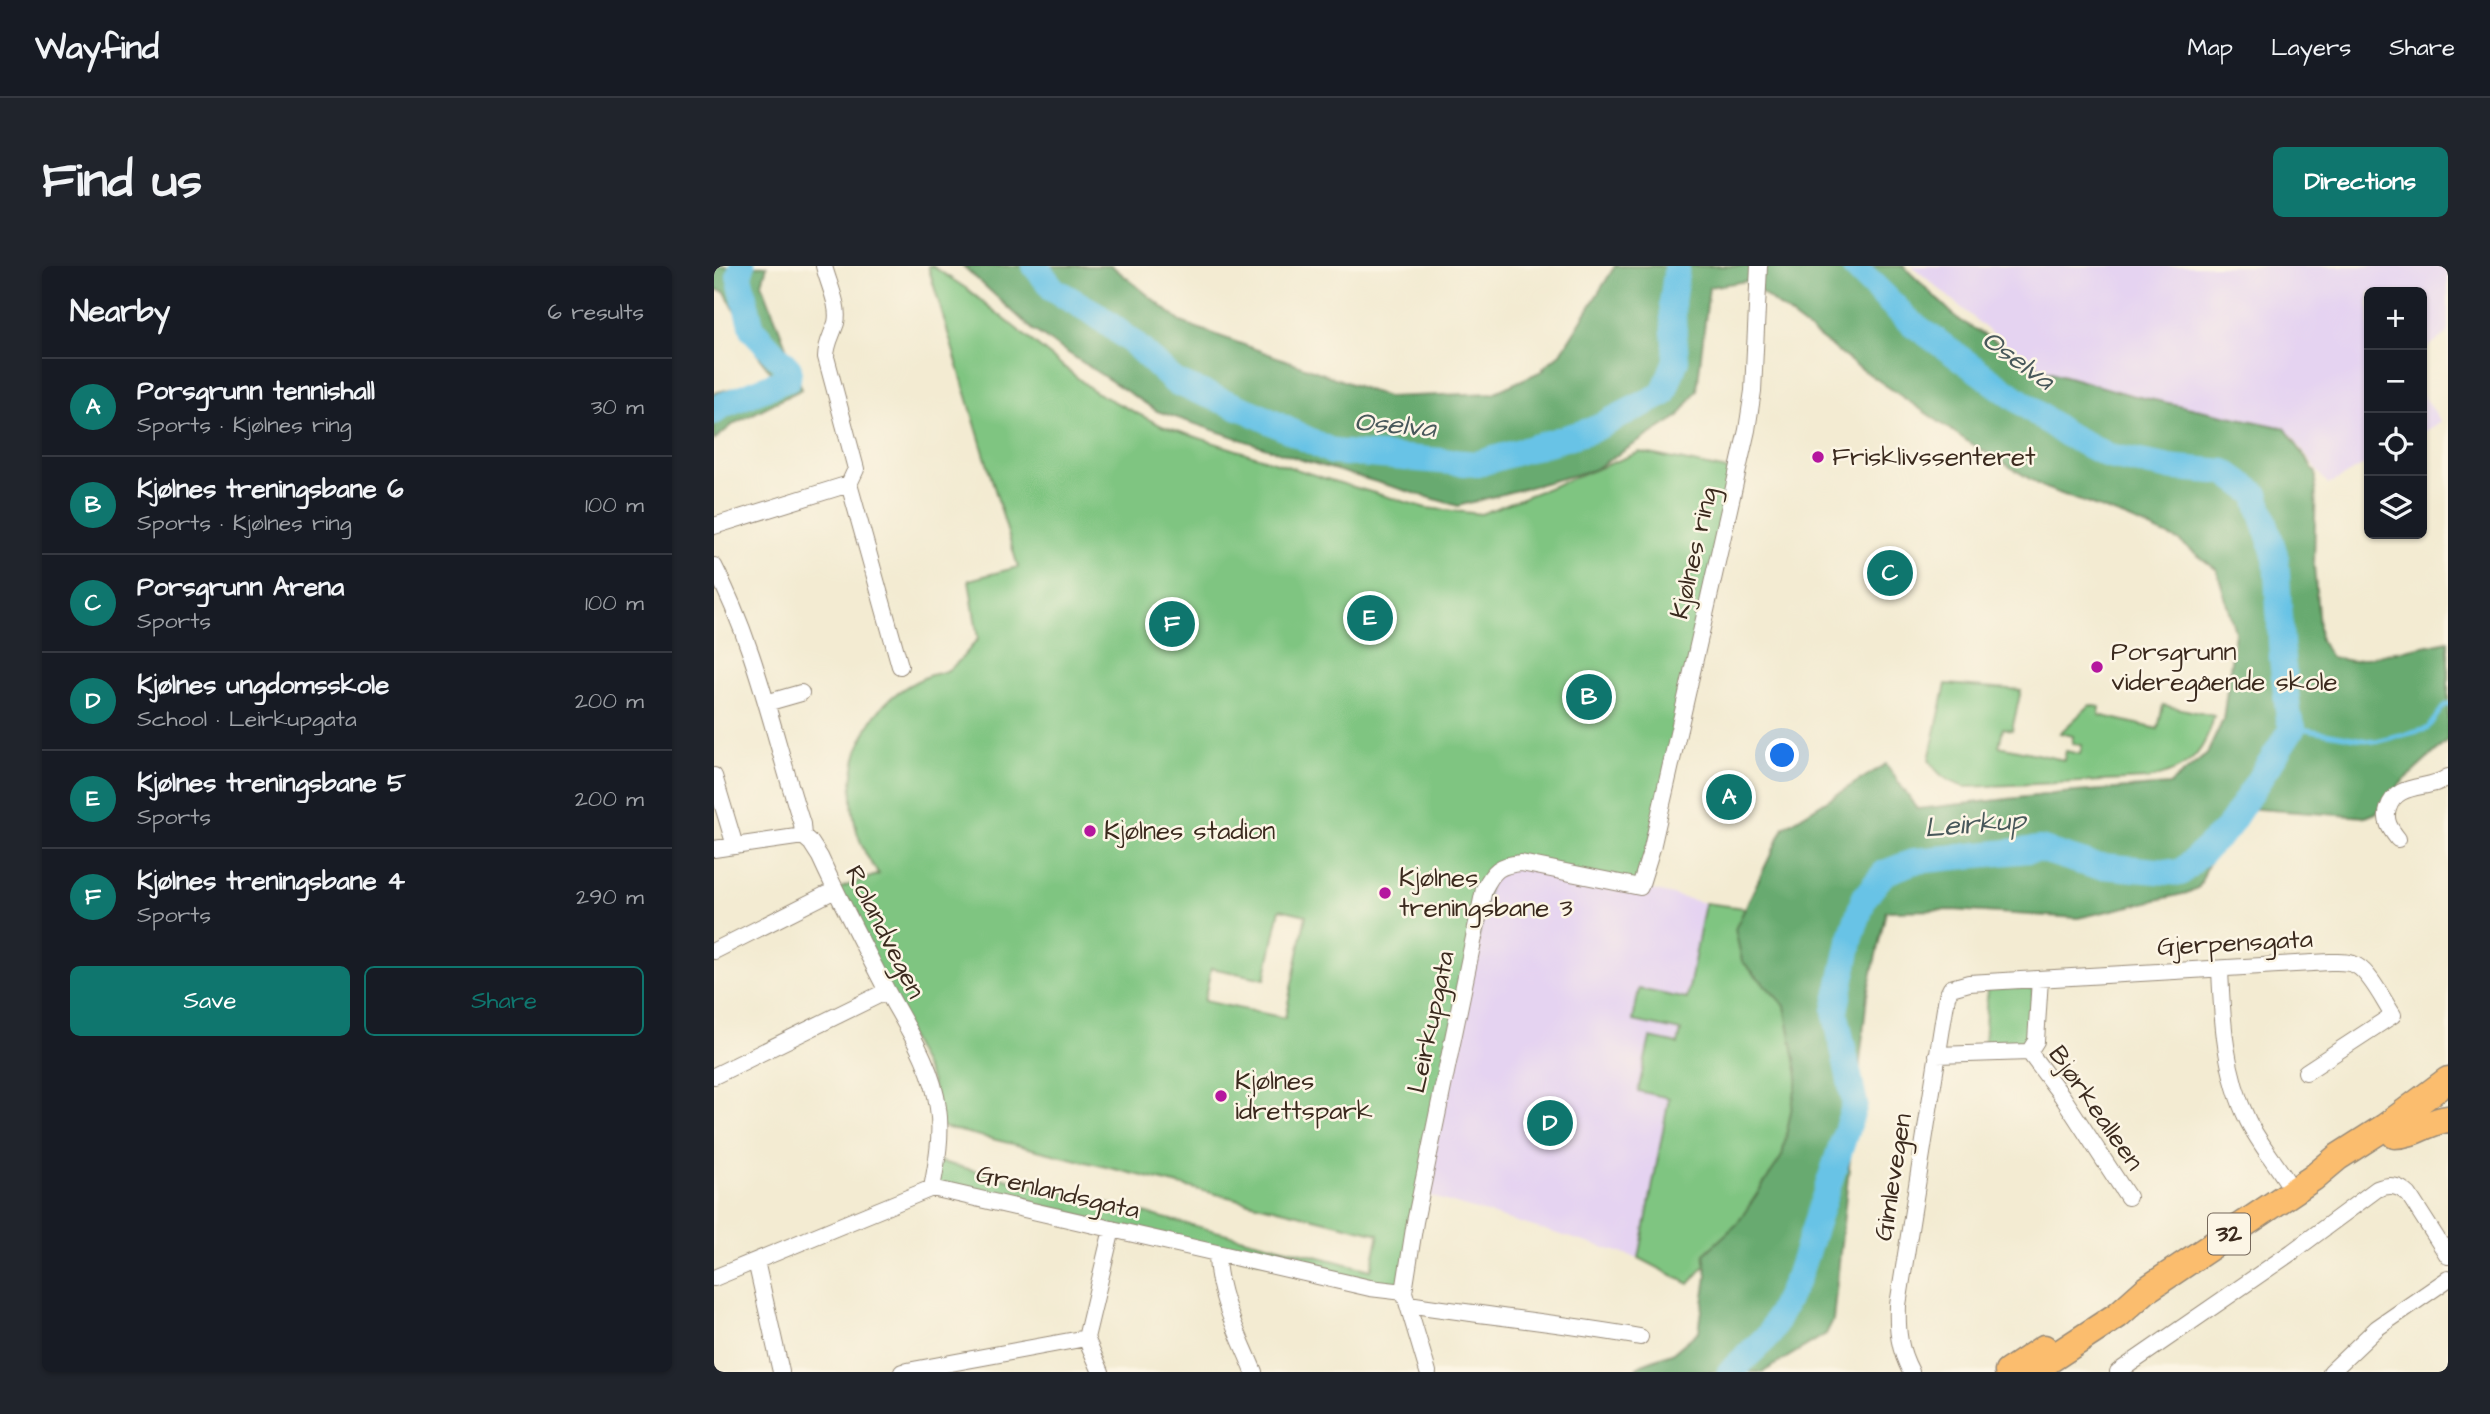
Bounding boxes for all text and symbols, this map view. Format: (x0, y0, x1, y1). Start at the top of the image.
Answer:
text: Wayfind (35, 25, 159, 71)
text: Map (2188, 31, 2233, 65)
text: Layers (2271, 31, 2351, 65)
text: Share (2389, 31, 2455, 65)
button: Directions (2273, 147, 2448, 217)
text: Find us (42, 148, 202, 216)
map controls (2364, 287, 2427, 539)
button: + (2364, 287, 2427, 350)
text: Nearby (70, 291, 170, 333)
text: 6 results (548, 296, 644, 328)
water label: Oselva (1974, 320, 2064, 401)
button: − (2364, 350, 2427, 413)
text: Porsgrunn tennishall (137, 373, 375, 409)
text: A (86, 391, 100, 423)
text: 30 m (591, 391, 644, 423)
water label: Oselva (1353, 402, 1439, 448)
text: Sports · Kjølnes ring (137, 409, 352, 441)
button: locate (2364, 413, 2427, 476)
place label: Frisklivssenteret (1832, 439, 2036, 475)
marker: Frisklivssenteret (1810, 449, 1826, 465)
text: Kjølnes treningsbane 6 (137, 471, 404, 507)
button: layers (2364, 476, 2427, 539)
street label: Kjølnes ring (1661, 484, 1729, 623)
text: B (85, 489, 101, 521)
text: 100 m (585, 489, 644, 521)
text: Sports · Kjølnes ring (137, 507, 352, 539)
pin: C (1867, 547, 1913, 599)
text: Porsgrunn Arena (137, 569, 344, 605)
text: C (85, 587, 101, 619)
text: 100 m (585, 587, 644, 619)
pin: E (1347, 592, 1393, 644)
pin: F (1149, 598, 1195, 650)
text: Sports (137, 605, 211, 637)
place label: Porsgrunn videregående skole (2111, 634, 2338, 702)
marker: Porsgrunn videregående skole (2089, 659, 2105, 675)
text: Kjølnes ungdomsskole (137, 667, 389, 703)
pin: B (1566, 671, 1612, 723)
text: D (86, 685, 100, 717)
text: 200 m (575, 685, 644, 717)
text: School · Leirkupgata (137, 703, 357, 735)
your location (1765, 738, 1799, 772)
text: Kjølnes treningsbane 5 (137, 765, 406, 801)
pin: A (1706, 771, 1752, 823)
text: E (86, 783, 100, 815)
text: 200 m (575, 783, 644, 815)
water label: Leirkup (1923, 800, 2030, 848)
text: Sports (137, 801, 211, 833)
place label: Kjølnes stadion (1104, 813, 1275, 849)
marker: Kjølnes stadion (1082, 823, 1098, 839)
street label: Rolandvegen (834, 859, 934, 1006)
place label: Kjølnes treningsbane 3 (1399, 860, 1573, 928)
text: Kjølnes treningsbane 4 (137, 863, 405, 899)
text: F (85, 881, 101, 913)
text: 290 m (576, 881, 644, 913)
marker: Kjølnes treningsbane 3 (1377, 885, 1393, 901)
text: Sports (137, 899, 211, 931)
street label: Gjerpensgata (2156, 921, 2314, 967)
street label: Leirkupgata (1398, 948, 1466, 1097)
button: Save (70, 966, 350, 1036)
button: Share (364, 966, 644, 1036)
street label: Bjørkealleen (2040, 1038, 2152, 1178)
place label: Kjølnes idrettspark (1235, 1063, 1373, 1129)
marker: Kjølnes idrettspark (1213, 1088, 1229, 1104)
pin: D (1527, 1097, 1573, 1149)
street label: Gimlevegen (1865, 1111, 1923, 1244)
street label: Grenlandsgata (972, 1156, 1143, 1230)
road number: 32 (2208, 1214, 2250, 1254)

